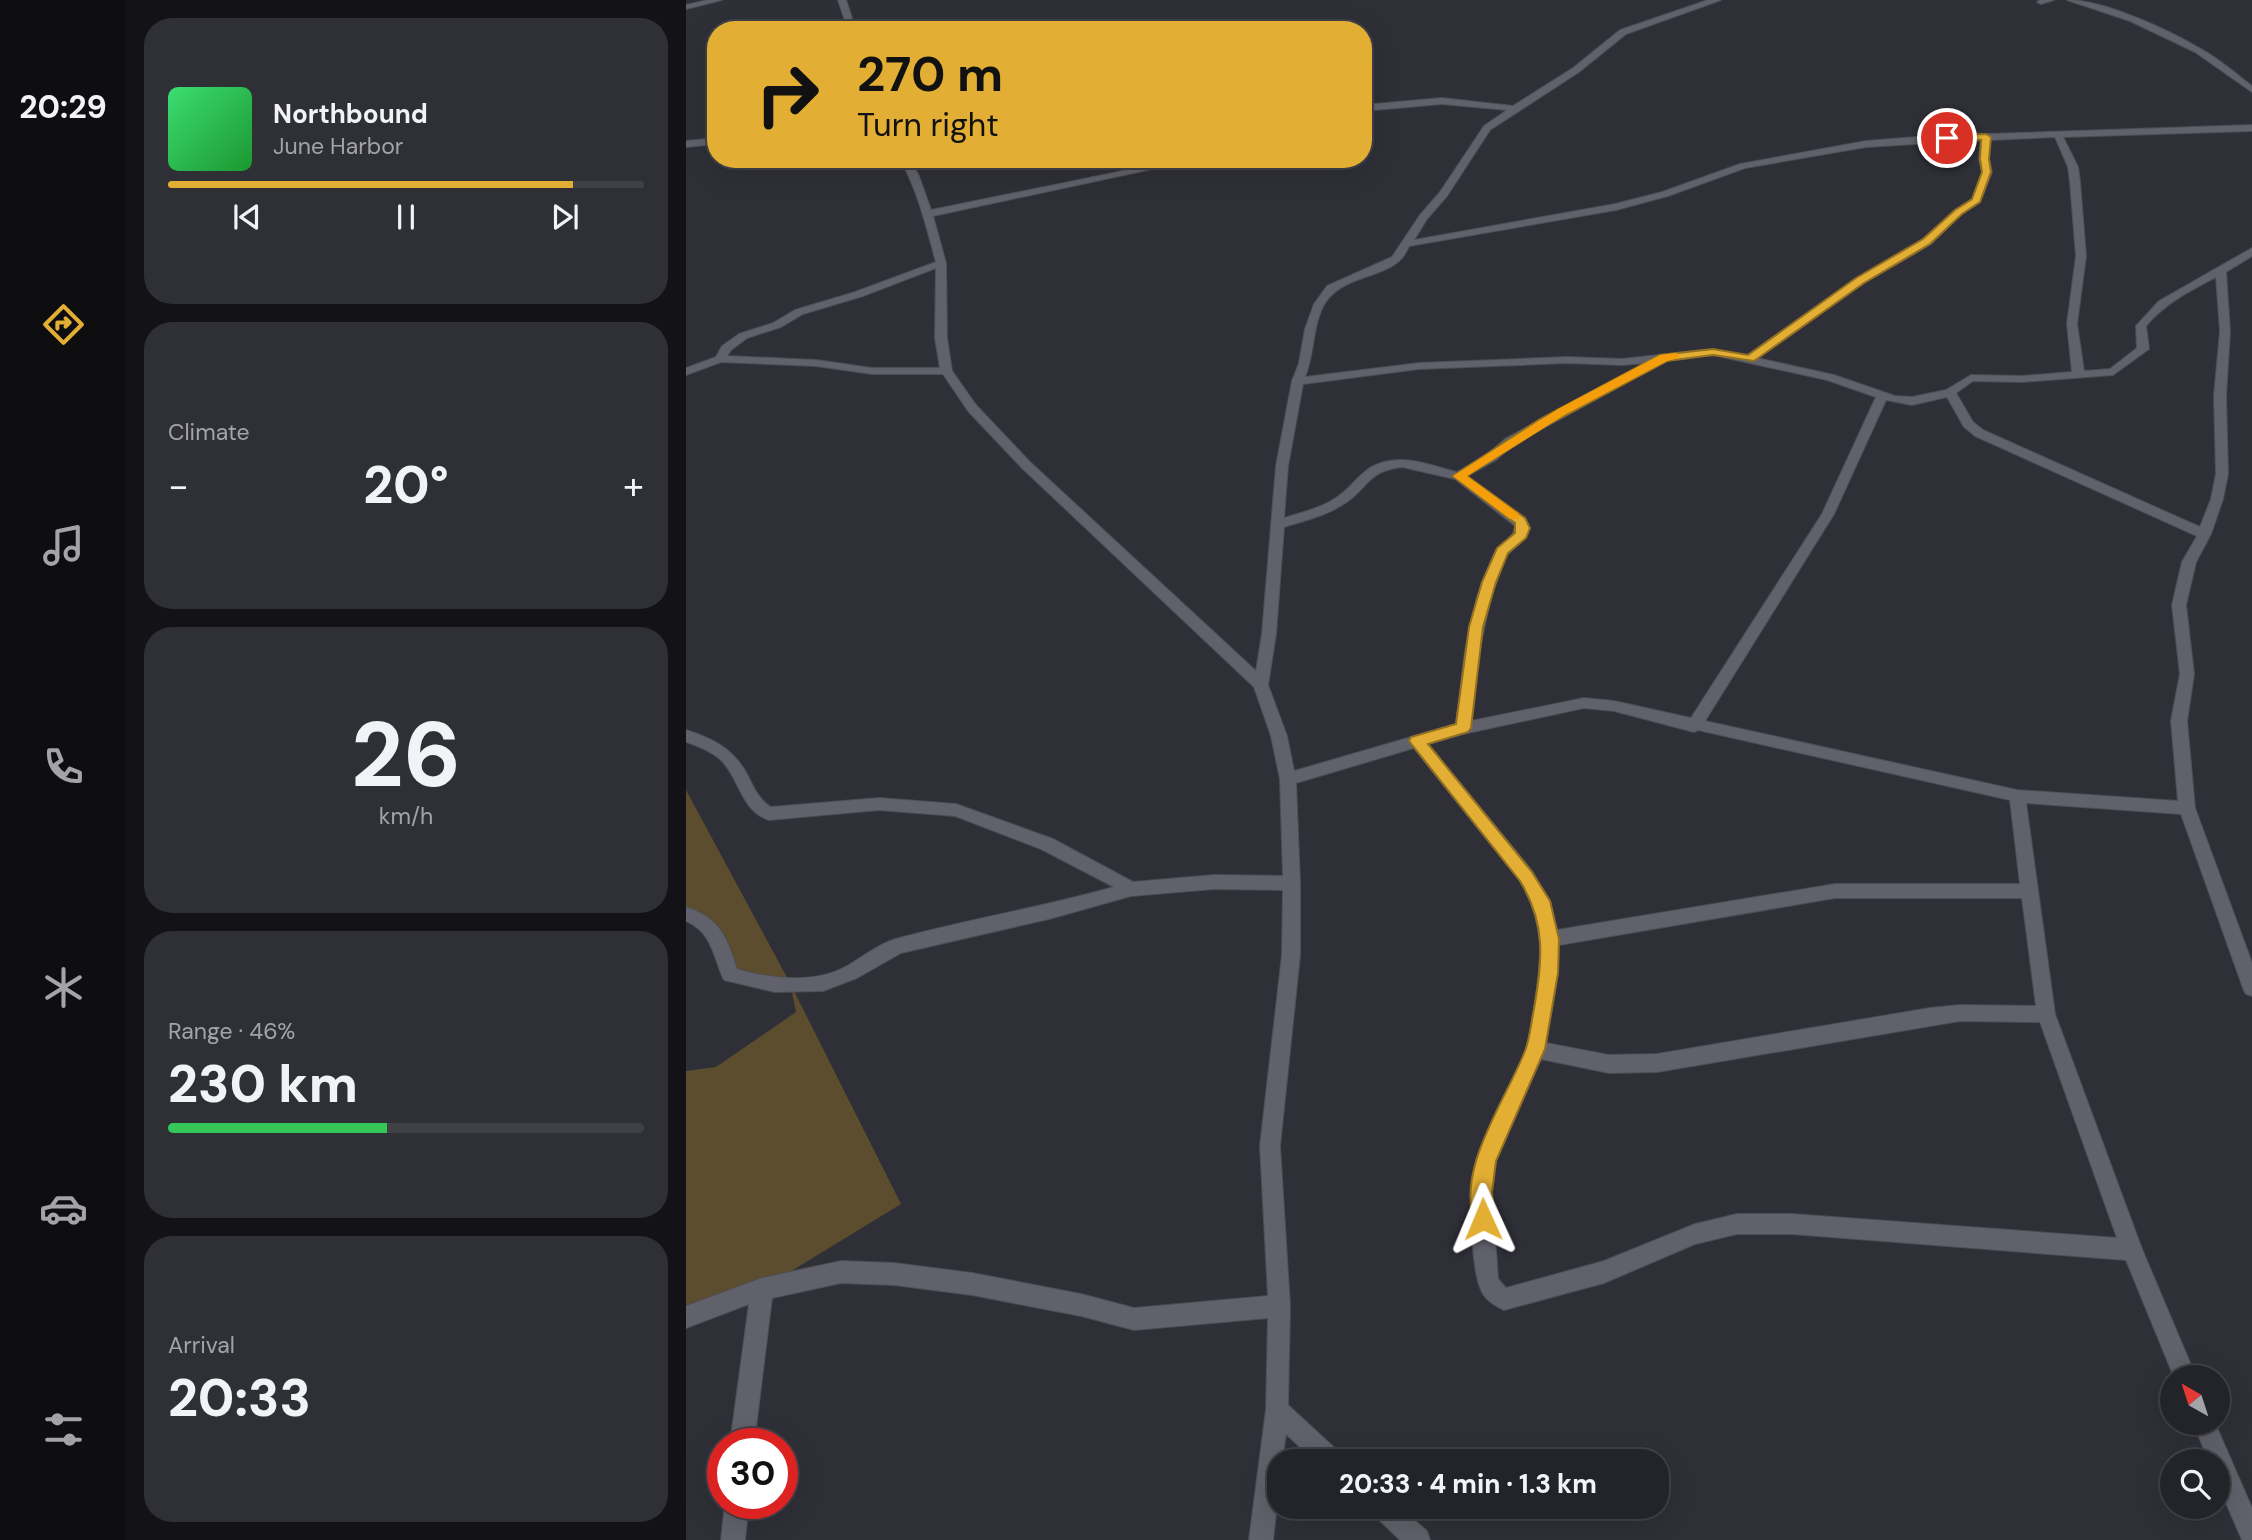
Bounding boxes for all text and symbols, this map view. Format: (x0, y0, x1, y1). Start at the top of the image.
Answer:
text: 270 m (857, 42, 1003, 106)
icon: right (742, 49, 833, 140)
text: 20:29 (19, 86, 107, 128)
text: Northbound (273, 97, 428, 131)
text: Turn right (857, 104, 999, 146)
pin (1917, 108, 1977, 168)
icon: arrive (1928, 119, 1966, 157)
text: June Harbor (273, 131, 403, 161)
icon: previous (228, 198, 266, 236)
icon: pause (387, 198, 425, 236)
icon: next (546, 198, 584, 236)
icon: directions (39, 300, 88, 349)
text: Climate (168, 417, 250, 447)
text: 20° (363, 451, 449, 519)
text: − (168, 461, 189, 511)
text: + (623, 461, 644, 511)
icon: music (39, 521, 88, 570)
text: 26 (351, 696, 461, 814)
icon: phone (39, 742, 88, 791)
text: km/h (379, 801, 433, 831)
icon: climate (39, 963, 88, 1012)
text: Range · 46% (168, 1016, 295, 1046)
text: 230 km (168, 1050, 358, 1118)
position arrow (1446, 1182, 1520, 1256)
icon: car (39, 1184, 88, 1233)
text: Arrival (168, 1330, 235, 1360)
text: 20:33 (168, 1364, 311, 1432)
north arrow (2160, 1365, 2230, 1435)
map controls (2160, 1365, 2230, 1519)
icon: filters (39, 1405, 88, 1454)
speed limit sign: 30 (707, 1428, 798, 1519)
button: search (2160, 1449, 2230, 1519)
text: 20:33 · 4 min · 1.3 km (1339, 1467, 1597, 1501)

